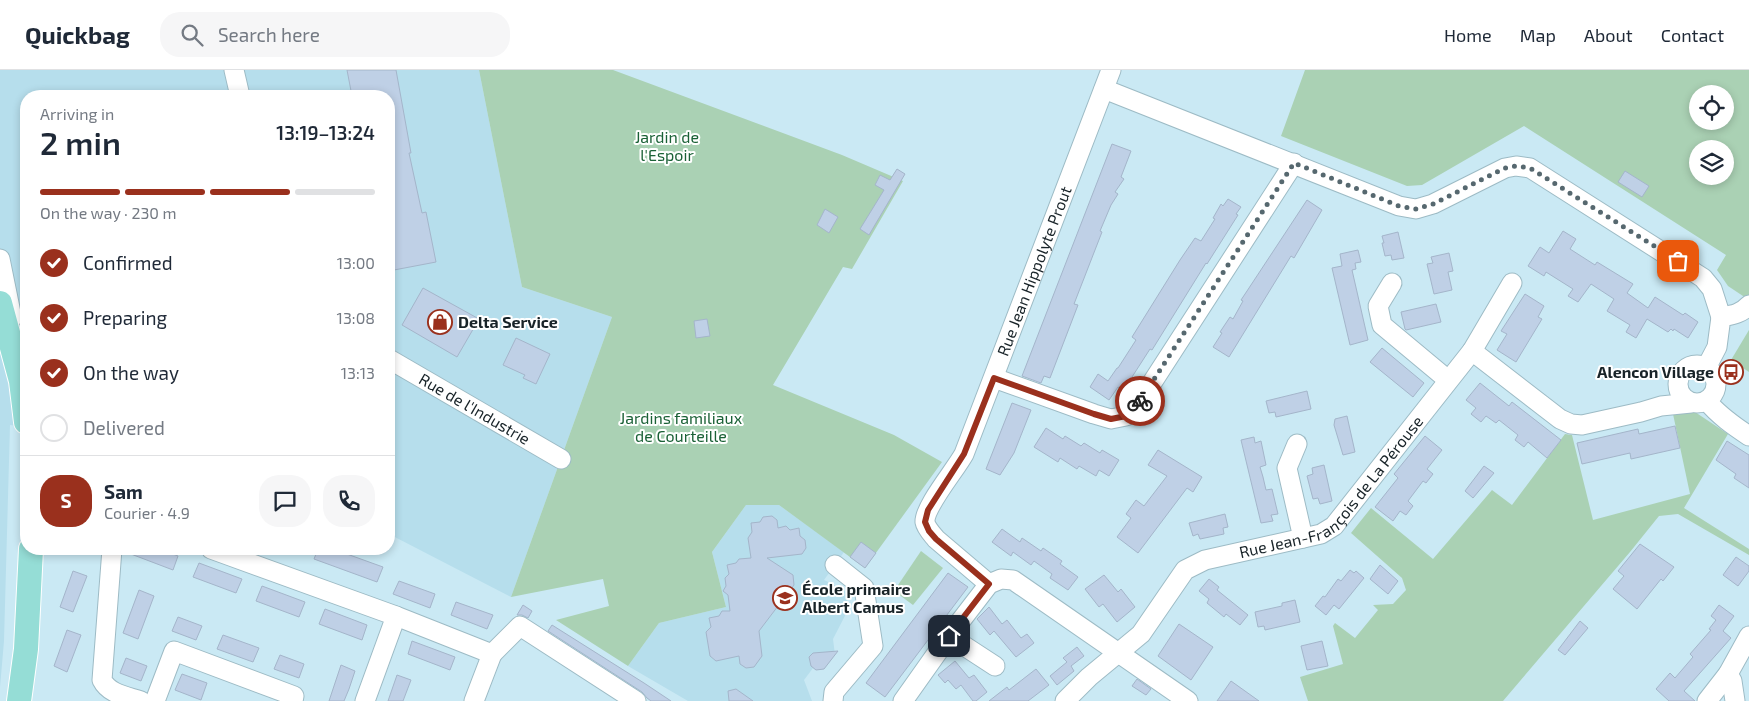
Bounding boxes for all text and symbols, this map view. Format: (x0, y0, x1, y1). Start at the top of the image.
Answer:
search box (160, 12, 510, 57)
text: Quickbag (25, 20, 130, 49)
icon: search (178, 21, 206, 49)
text: Search here (218, 23, 320, 46)
text: Home (1444, 24, 1492, 46)
text: Map (1520, 24, 1556, 46)
text: About (1584, 24, 1633, 46)
text: Contact (1661, 24, 1724, 46)
map controls (1689, 85, 1734, 185)
button: locate (1689, 85, 1734, 130)
text: Arriving in (40, 104, 114, 123)
text: 13:19–13:24 (276, 121, 375, 144)
text: 2 min (40, 123, 121, 161)
park label: Jardin de l'Espoir (635, 127, 699, 164)
button: layers (1689, 140, 1734, 185)
street label: Rue Jean Hippolyte Prout (993, 183, 1075, 358)
text: On the way · 230 m (40, 203, 177, 222)
pin (1657, 240, 1699, 282)
icon: bag (1664, 247, 1692, 275)
icon: check (40, 249, 68, 277)
text: Confirmed (83, 251, 173, 274)
text: 13:00 (337, 253, 375, 272)
icon: check (40, 304, 68, 332)
text: Preparing (83, 306, 167, 329)
text: 13:08 (337, 308, 375, 327)
shop icon: Delta Service (427, 309, 453, 335)
place label: Delta Service (458, 312, 558, 331)
icon: check (40, 359, 68, 387)
bus stop icon: Alencon Village (1718, 359, 1744, 385)
text: On the way (83, 361, 179, 384)
place label: Alencon Village (1597, 362, 1714, 381)
text: 13:13 (341, 363, 375, 382)
street label: Rue de l'Industrie (416, 369, 534, 448)
courier (1115, 376, 1165, 426)
icon: bike (1126, 387, 1154, 415)
park label: Jardins familiaux de Courteille (620, 408, 743, 445)
street label: Rue Jean-François de La Pérouse (1237, 412, 1426, 561)
text: Delivered (83, 416, 165, 439)
button: chat (259, 475, 311, 527)
button: phone (323, 475, 375, 527)
text: Sam (104, 480, 143, 503)
text: S (60, 489, 72, 512)
text: Courier · 4.9 (104, 503, 190, 522)
place label: École primaire Albert Camus (802, 579, 911, 616)
school or university icon: École primaire Albert Camus (772, 585, 798, 611)
pin (928, 615, 970, 657)
icon: home (935, 622, 963, 650)

